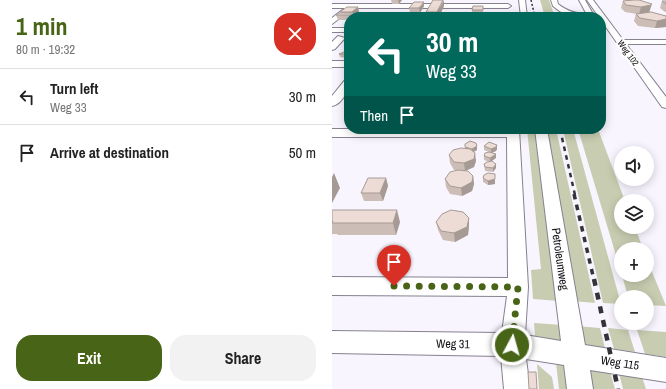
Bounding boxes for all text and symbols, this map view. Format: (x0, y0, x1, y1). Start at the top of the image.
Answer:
text: 1 min (16, 10, 67, 42)
button: close (274, 13, 316, 55)
text: 30 m (426, 23, 478, 61)
icon: left (360, 28, 412, 80)
street label: Weg 102 (614, 38, 642, 68)
text: 80 m · 19:32 (16, 41, 75, 58)
text: Weg 33 (426, 59, 477, 84)
text: Turn left (50, 78, 98, 99)
icon: left (16, 86, 38, 108)
text: 30 m (289, 86, 316, 107)
text: Weg 33 (50, 99, 87, 116)
icon: arrive (396, 104, 418, 126)
text: Then (360, 105, 388, 126)
icon: arrive (16, 142, 38, 164)
text: Arrive at destination (50, 142, 169, 163)
text: 50 m (289, 142, 316, 163)
map controls (614, 146, 654, 330)
button: sound (614, 146, 654, 186)
button: layers (614, 194, 654, 234)
street label: Petroleumweg (548, 227, 572, 292)
button: + (614, 242, 654, 282)
pin (377, 245, 411, 286)
icon: arrive (383, 251, 405, 273)
button: − (614, 290, 654, 330)
position arrow (491, 324, 533, 366)
button: Exit (16, 335, 162, 381)
button: Share (170, 335, 316, 381)
street label: Weg 31 (436, 336, 471, 352)
street label: Weg 115 (600, 352, 641, 374)

